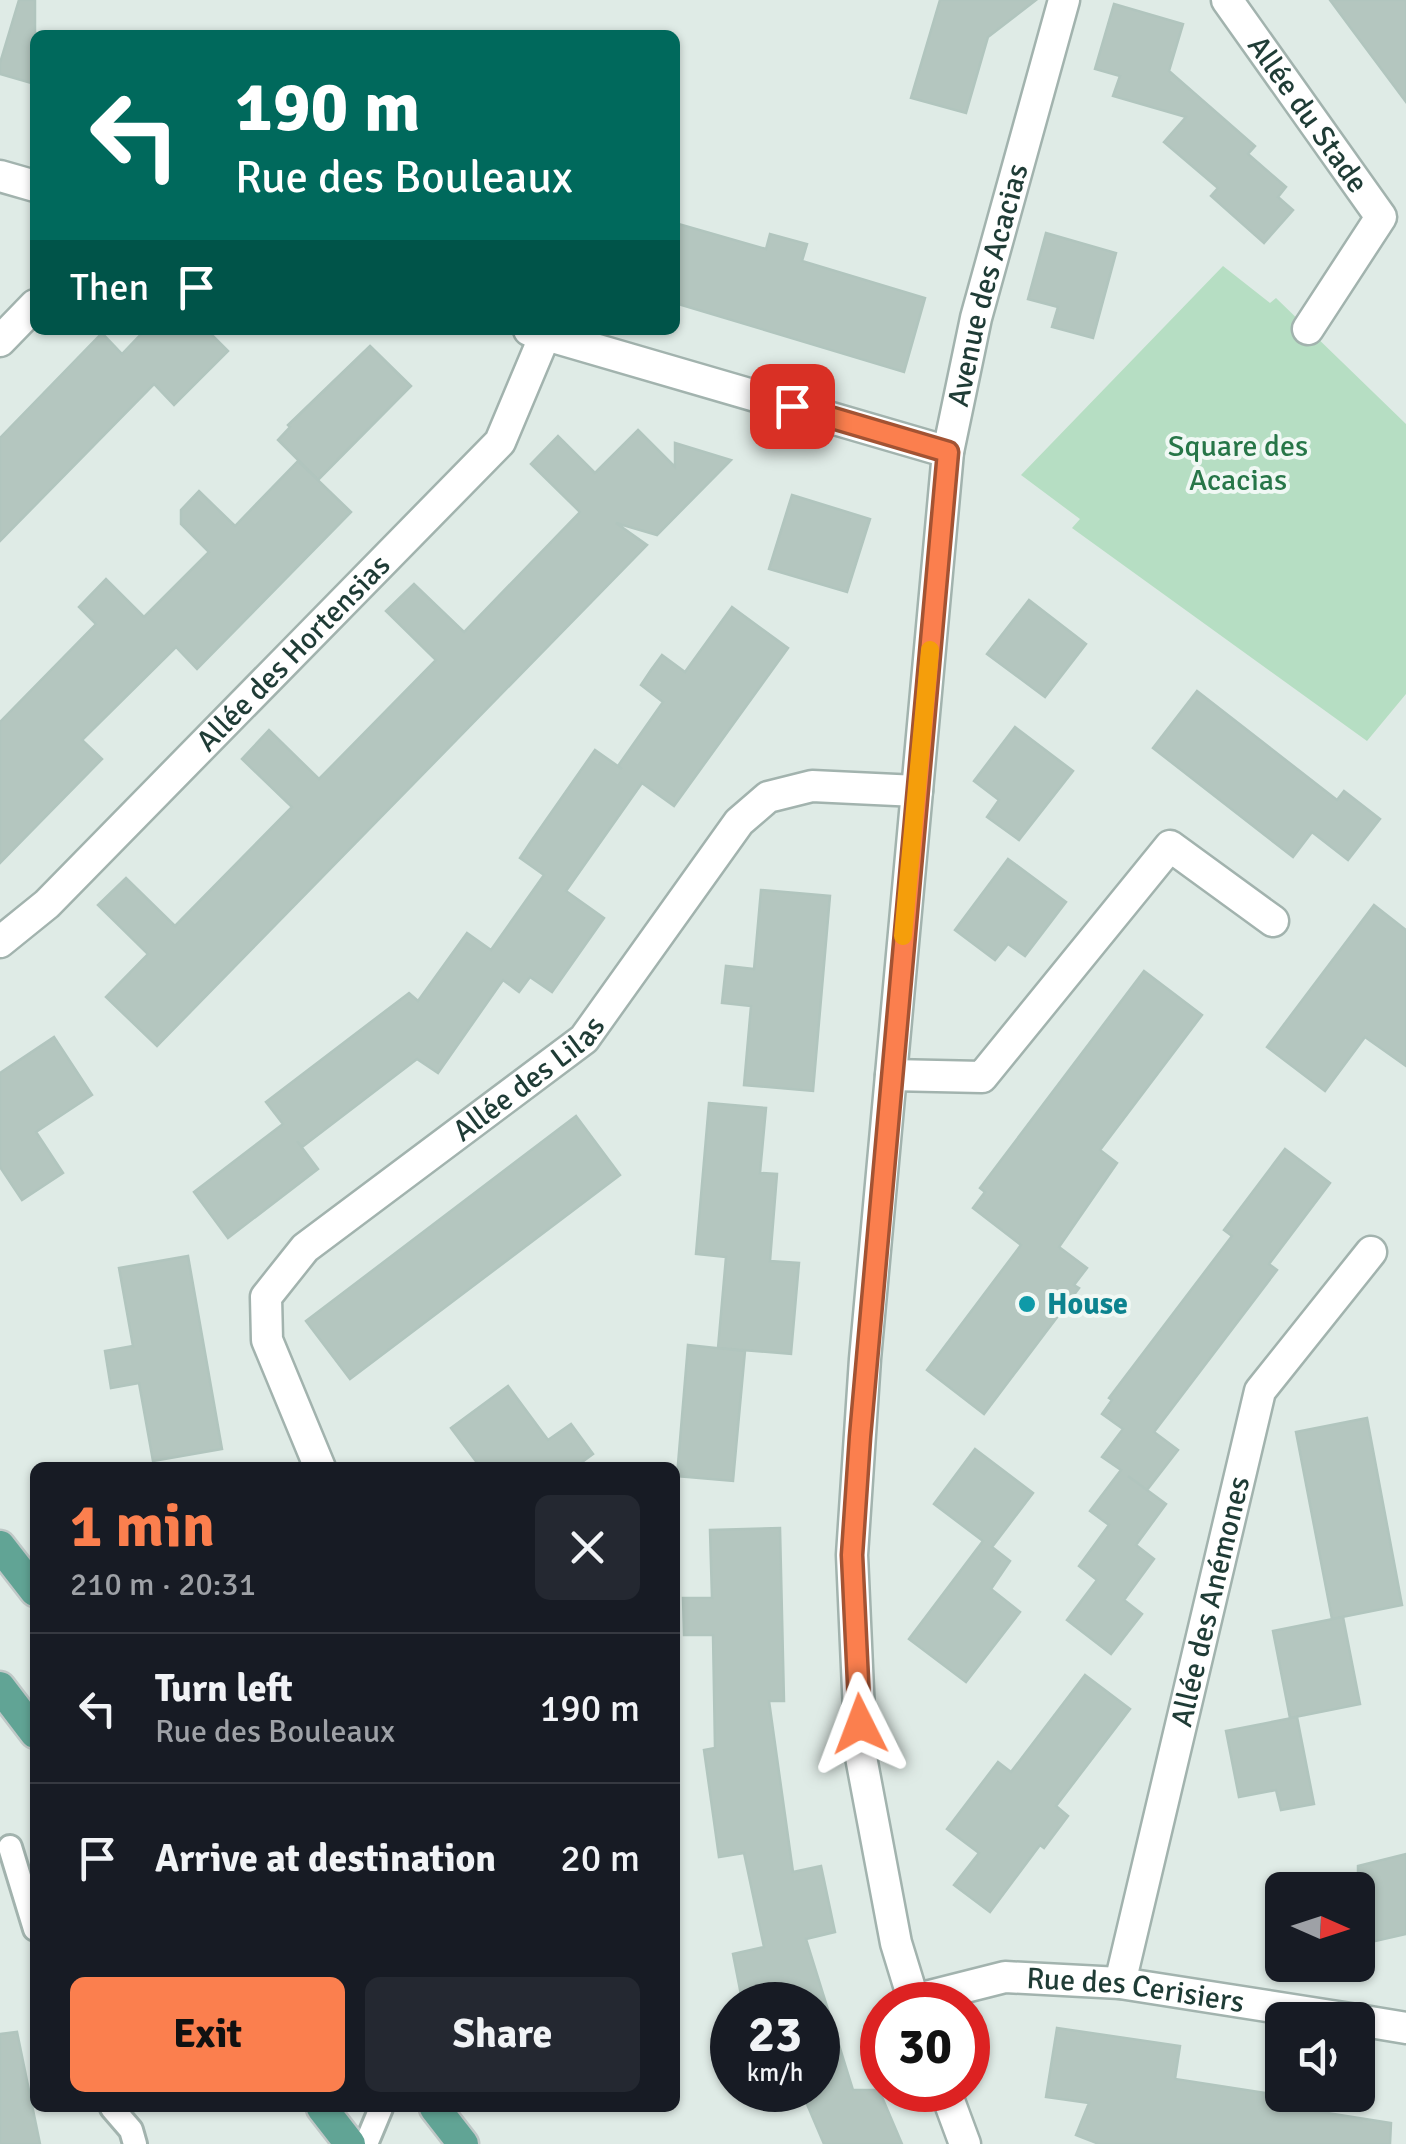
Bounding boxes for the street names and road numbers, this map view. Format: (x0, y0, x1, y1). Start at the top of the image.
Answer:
street label: Allée du Stade (1240, 29, 1376, 200)
street label: Avenue des Acacias (939, 160, 1036, 410)
street label: Allée des Hortensias (188, 547, 398, 759)
street label: Allée des Lilas (445, 1009, 613, 1149)
street label: Allée des Anémones (1163, 1473, 1258, 1730)
street label: Rue des Cerisiers (1026, 1960, 1247, 2021)

